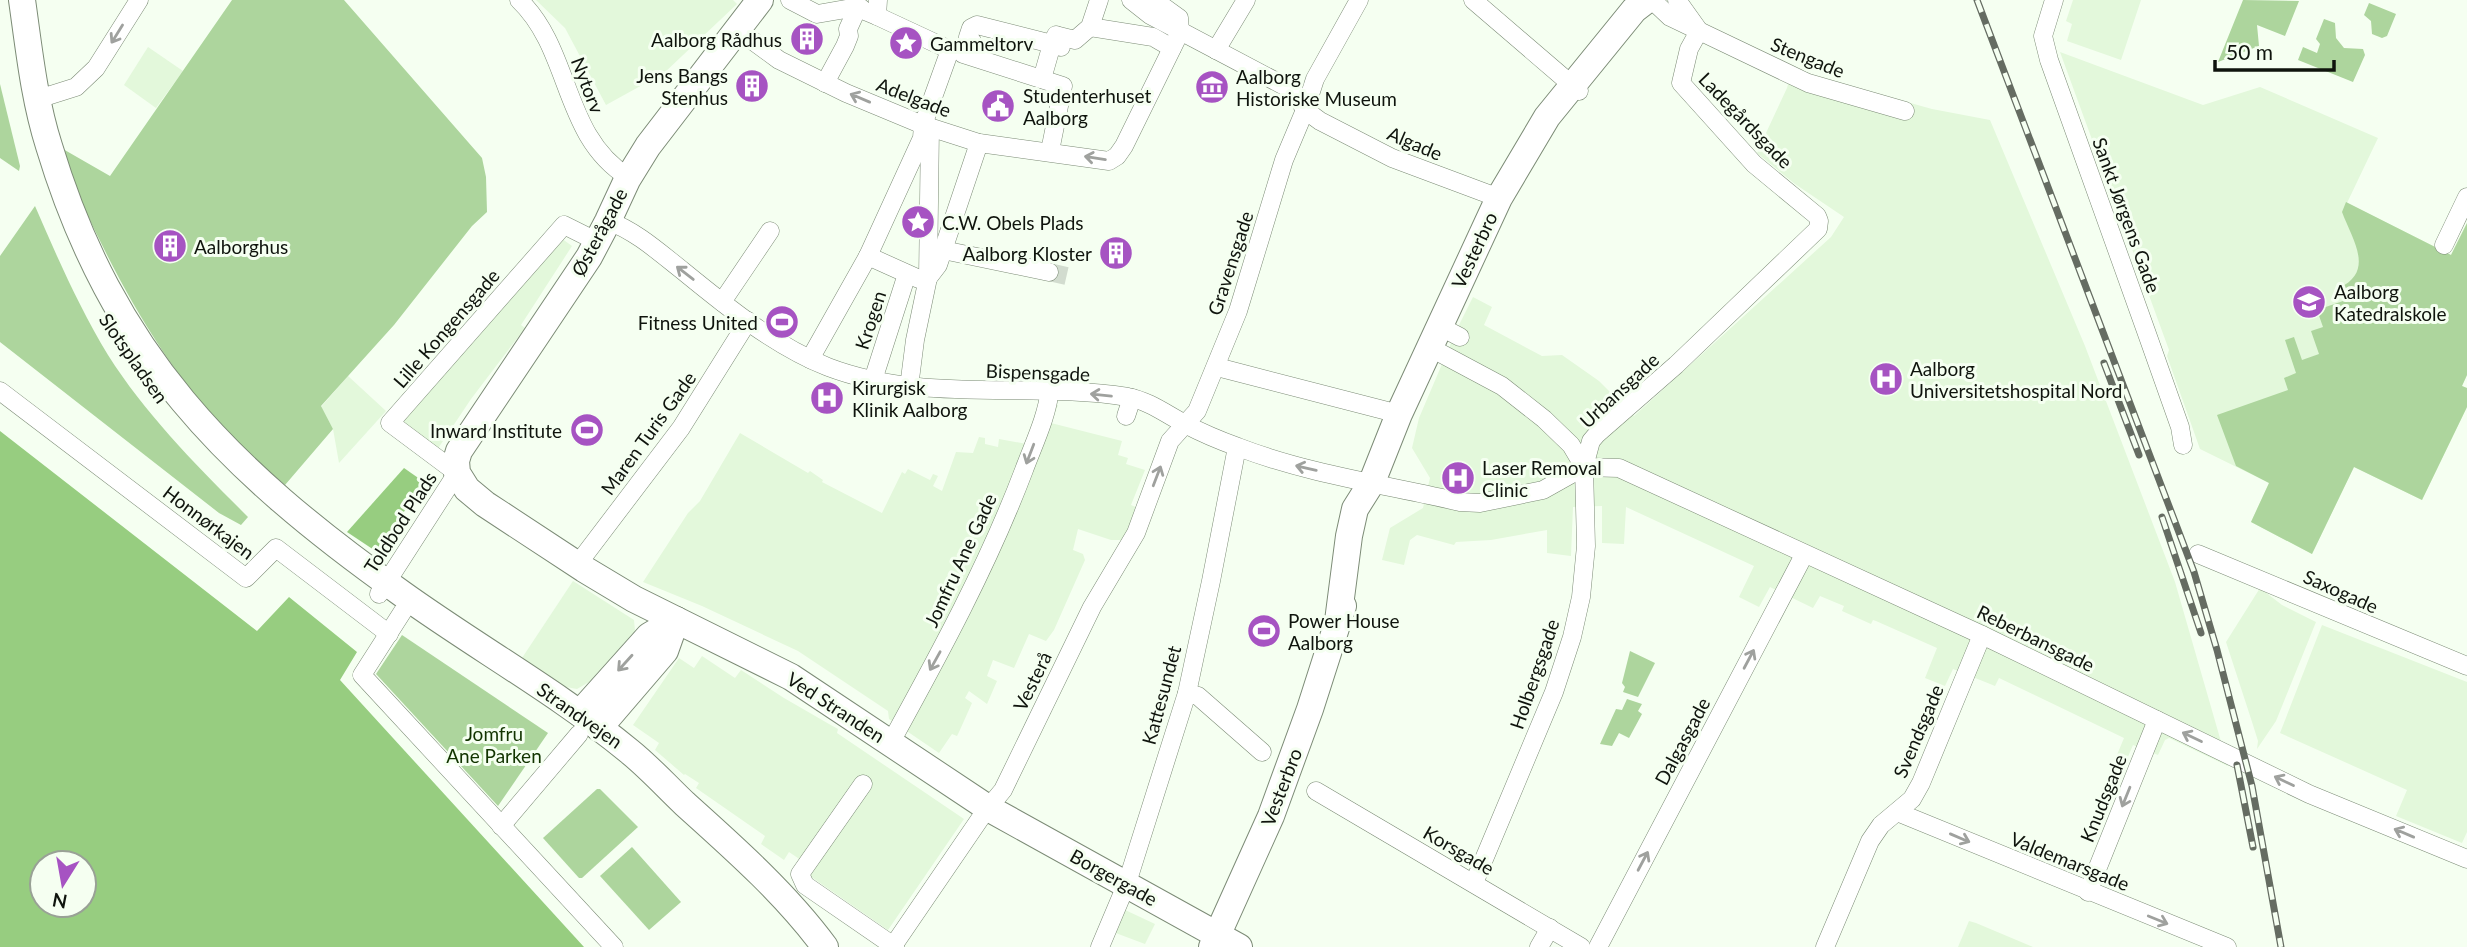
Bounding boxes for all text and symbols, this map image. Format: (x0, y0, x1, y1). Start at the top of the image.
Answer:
building icon: Aalborg Rådhus (788, 20, 826, 58)
one-way arrow (110, 24, 124, 44)
place icon: Gammeltorv (887, 24, 925, 62)
place label: Aalborg Rådhus (651, 28, 782, 51)
scale bar (2215, 28, 2334, 72)
place label: Gammeltorv (930, 32, 1033, 55)
street label: Stengade (1768, 32, 1848, 82)
text: 50 m (2226, 39, 2273, 64)
street label: Nytorv (567, 54, 609, 117)
place label: Jens Bangs Stenhus (636, 64, 728, 109)
place label: Aalborg Historiske Museum (1236, 65, 1397, 110)
building icon: Jens Bangs Stenhus (733, 67, 771, 105)
street label: Ladegårdsgade (1694, 67, 1798, 173)
museum icon: Aalborg Historiske Museum (1193, 68, 1231, 106)
street label: Adelgade (874, 72, 954, 122)
place label: Studenterhuset Aalborg (1023, 84, 1152, 129)
public building icon: Studenterhuset Aalborg (979, 87, 1017, 125)
one-way arrow (850, 91, 871, 104)
street label: Algade (1384, 121, 1446, 165)
street label: Sankt Jørgens Gade (2088, 134, 2166, 296)
one-way arrow (1085, 152, 1107, 165)
street label: Østerågade (566, 184, 632, 280)
place icon: C.W. Obels Plads (899, 203, 937, 241)
street label: Gravensgade (1202, 208, 1258, 318)
street label: Vesterbro (1446, 208, 1502, 292)
place label: C.W. Obels Plads (942, 211, 1084, 234)
building icon: Aalborghus (151, 227, 189, 265)
building icon: Aalborg Kloster (1097, 234, 1135, 272)
place label: Aalborghus (194, 235, 288, 258)
place label: Aalborg Kloster (963, 242, 1092, 265)
street label: Lille Kongensgade (388, 264, 504, 392)
one-way arrow (676, 265, 694, 280)
place label: Aalborg Katedralskole (2334, 280, 2447, 325)
school or university icon: Aalborg Katedralskole (2290, 283, 2328, 321)
street label: Krogen (850, 288, 890, 352)
sports icon: Fitness United (763, 303, 801, 341)
street label: Slotspladsen (95, 309, 173, 407)
place label: Fitness United (638, 311, 758, 334)
street label: Urbansgade (1575, 348, 1663, 432)
place label: Aalborg Universitetshospital Nord (1910, 357, 2122, 402)
street label: Bispensgade (985, 359, 1091, 385)
hospital icon: Aalborg Universitetshospital Nord (1867, 360, 1905, 398)
street label: Maren Turis Gade (596, 367, 700, 499)
place label: Kirurgisk Klinik Aalborg (852, 376, 968, 421)
hospital icon: Kirurgisk Klinik Aalborg (808, 379, 846, 417)
one-way arrow (1090, 388, 1113, 401)
sports icon: Inward Institute (568, 411, 606, 449)
place label: Inward Institute (430, 419, 562, 442)
one-way arrow (1023, 442, 1035, 464)
place label: Laser Removal Clinic (1482, 456, 1602, 501)
hospital icon: Laser Removal Clinic (1439, 459, 1477, 497)
one-way arrow (1295, 461, 1317, 474)
one-way arrow (1152, 466, 1164, 488)
street label: Toldbod Plads (359, 467, 441, 577)
street label: Honnørkajen (159, 480, 259, 564)
street label: Jomfru Ane Gade (919, 490, 1001, 630)
street label: Saxogade (2300, 564, 2382, 618)
street label: Reberbansgade (1974, 600, 2098, 676)
place label: Power House Aalborg (1288, 609, 1400, 654)
sports icon: Power House Aalborg (1245, 612, 1283, 650)
street label: Holbergsgade (1504, 616, 1564, 732)
street label: Kattesundet (1137, 643, 1185, 747)
street label: Vesterå (1008, 648, 1056, 714)
one-way arrow (1743, 649, 1756, 670)
one-way arrow (928, 650, 942, 670)
one-way arrow (617, 654, 633, 672)
street label: Ved Stranden (783, 667, 889, 747)
street label: Strandvejen (533, 677, 627, 753)
street label: Svendsgade (1888, 681, 1948, 781)
street label: Dalgasgade (1649, 693, 1715, 789)
park label: Jomfru Ane Parken (446, 722, 542, 767)
one-way arrow (2182, 730, 2203, 744)
street label: Vesterbro (1256, 745, 1306, 829)
street label: Knudsgade (2075, 751, 2131, 845)
one-way arrow (2274, 774, 2295, 788)
one-way arrow (2118, 786, 2131, 808)
street label: Korsgade (1420, 821, 1498, 879)
one-way arrow (2394, 826, 2415, 839)
street label: Valdemarsgade (2007, 827, 2133, 895)
one-way arrow (1949, 832, 1970, 845)
street label: Borgergade (1066, 844, 1162, 910)
north arrow (28, 849, 98, 919)
one-way arrow (1637, 851, 1651, 871)
text: N (50, 888, 69, 914)
one-way arrow (2146, 914, 2168, 927)

